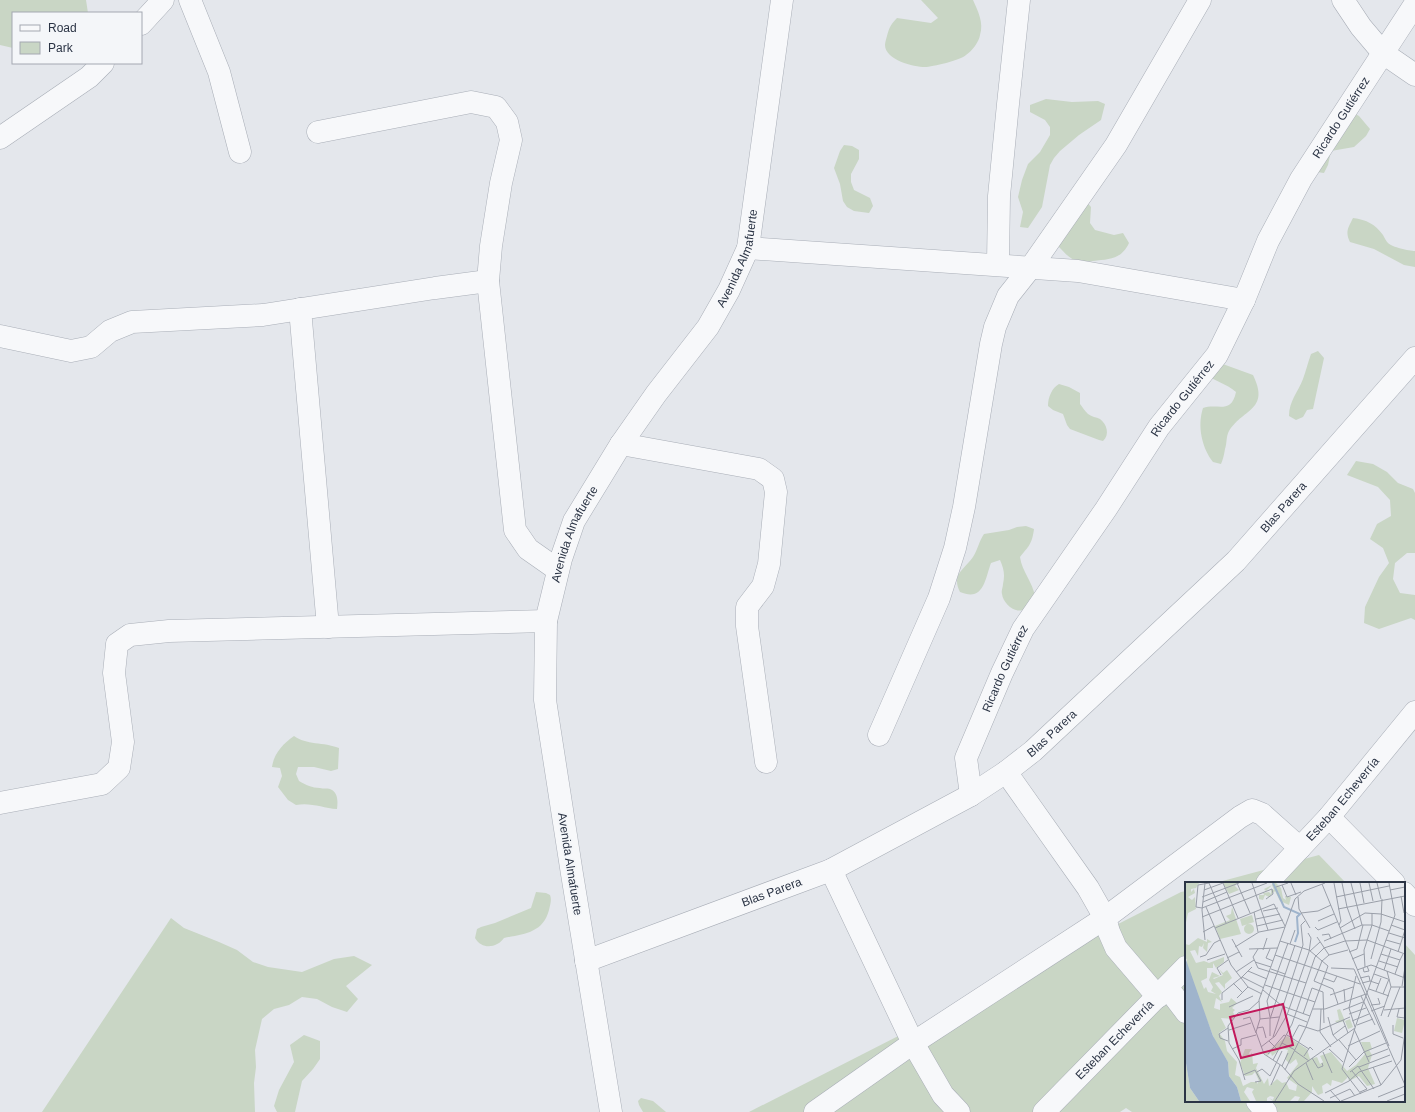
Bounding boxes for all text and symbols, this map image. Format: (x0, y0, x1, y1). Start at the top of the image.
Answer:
legend (12, 12, 142, 64)
text: Road (48, 21, 77, 35)
text: Park (48, 41, 74, 55)
street label: Ricardo Gutiérrez (1309, 74, 1373, 161)
street label: Avenida Almafuerte (714, 208, 760, 310)
street label: Ricardo Gutiérrez (1148, 357, 1217, 439)
street label: Blas Parera (1257, 479, 1310, 535)
street label: Avenida Almafuerte (549, 483, 601, 584)
street label: Ricardo Gutiérrez (979, 622, 1031, 714)
street label: Blas Parera (1024, 707, 1080, 760)
street label: Esteban Echeverría (1303, 754, 1382, 844)
street label: Avenida Almafuerte (555, 812, 585, 917)
street label: Blas Parera (740, 874, 804, 910)
inset map (1185, 882, 1405, 1102)
street label: Esteban Echeverría (1073, 997, 1157, 1082)

